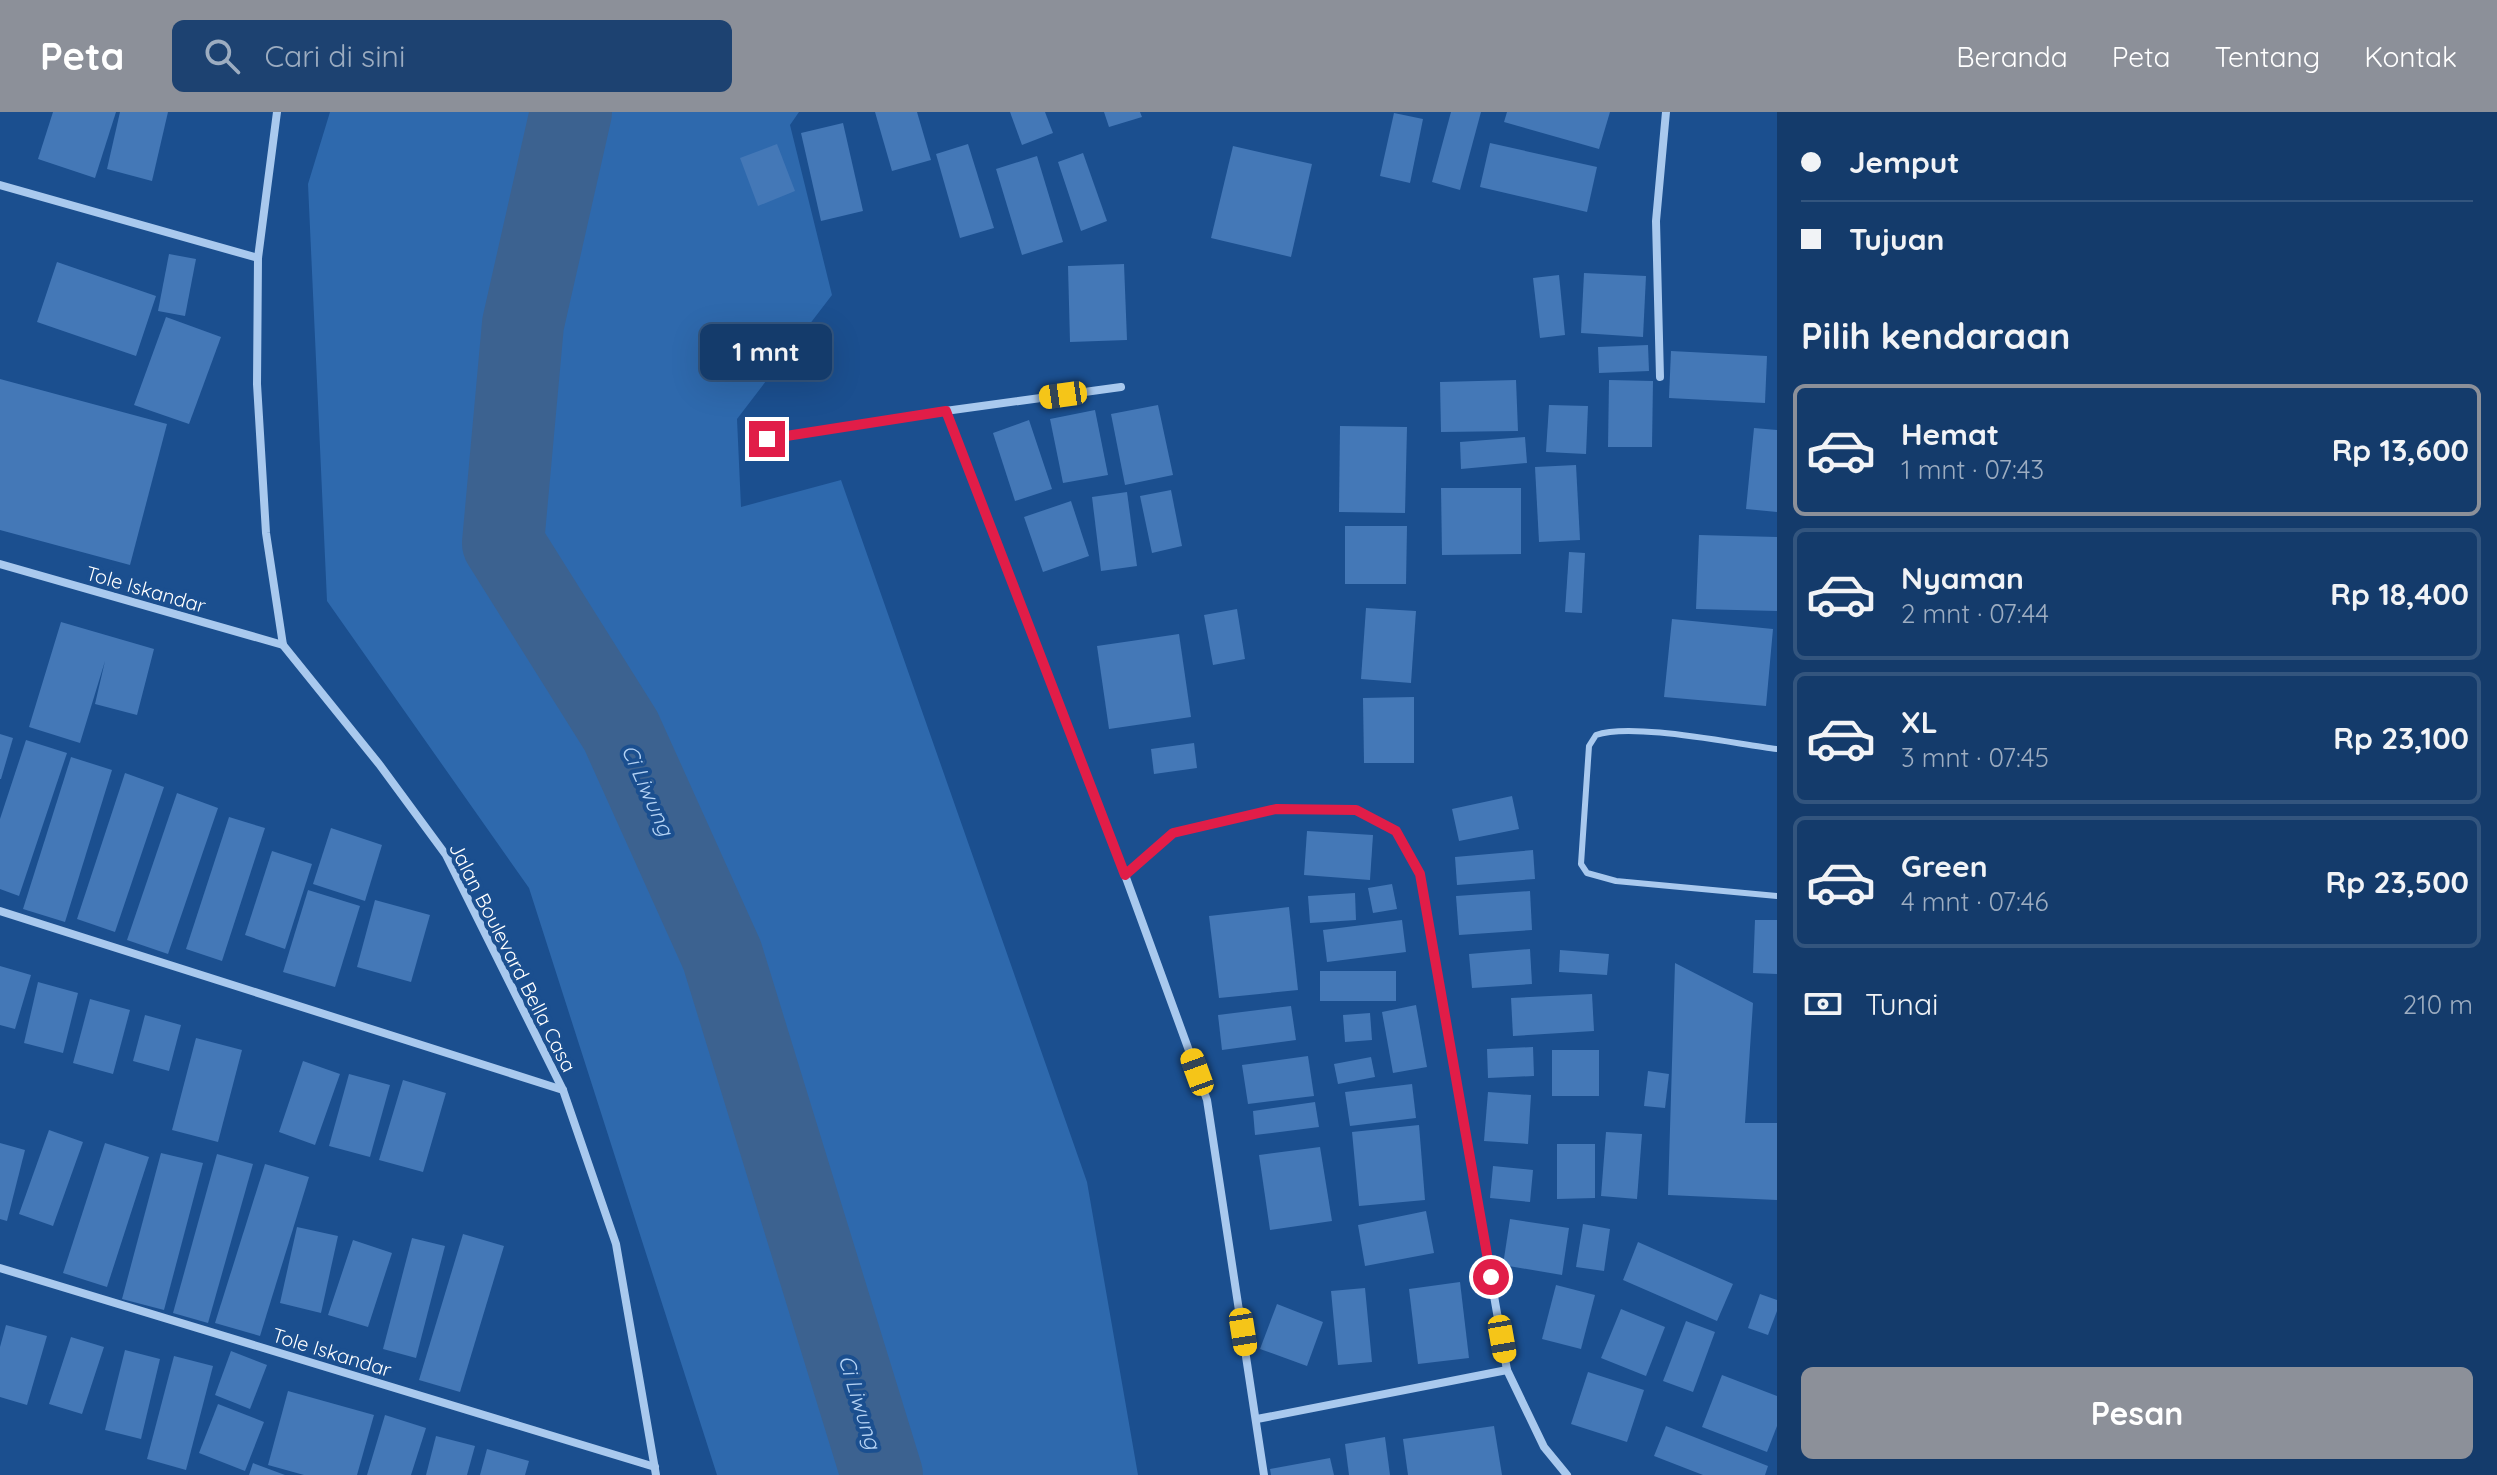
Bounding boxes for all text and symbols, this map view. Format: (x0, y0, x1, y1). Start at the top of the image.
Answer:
search box (172, 20, 732, 92)
text: Peta (40, 32, 124, 80)
icon: search (200, 34, 244, 78)
text: Cari di sini (264, 37, 405, 75)
text: Beranda (1956, 39, 2068, 74)
text: Peta (2112, 39, 2170, 74)
text: Tentang (2214, 39, 2320, 74)
text: Kontak (2364, 39, 2457, 74)
text: Jemput (1849, 143, 1960, 181)
text: Tujuan (1849, 220, 1944, 258)
text: Pilih kendaraan (1801, 313, 2070, 358)
callout: 1 mnt (701, 323, 833, 379)
text: 1 mnt (732, 335, 800, 368)
car (1038, 380, 1088, 410)
icon: car (1805, 414, 1877, 486)
text: Hemat (1901, 415, 1999, 453)
route end (749, 421, 785, 457)
text: Rp 13,600 (2332, 431, 2469, 469)
text: 1 mnt · 07:43 (1901, 453, 2044, 486)
icon: car (1805, 558, 1877, 630)
text: Nyaman (1901, 559, 2024, 597)
street label: Tole Iskandar (83, 560, 209, 618)
text: Rp 18,400 (2330, 575, 2469, 613)
text: 2 mnt · 07:44 (1901, 597, 2049, 630)
icon: car (1805, 702, 1877, 774)
text: XL (1901, 703, 1938, 741)
text: Rp 23,100 (2333, 719, 2469, 757)
water label: Ci Liwung (615, 740, 681, 841)
text: 3 mnt · 07:45 (1901, 741, 2049, 774)
street label: Jalan Boulevard Bella Casa (444, 838, 582, 1076)
icon: car (1805, 846, 1877, 918)
text: Green (1901, 847, 1988, 885)
text: Rp 23,500 (2326, 863, 2469, 901)
text: 4 mnt · 07:46 (1901, 885, 2049, 918)
icon: cash (1801, 982, 1845, 1026)
text: Tunai (1865, 985, 1939, 1023)
text: 210 m (2403, 988, 2473, 1021)
car (1178, 1045, 1216, 1099)
route start (1473, 1259, 1509, 1295)
car (1227, 1306, 1259, 1358)
car (1486, 1313, 1518, 1365)
street label: Tole Iskandar (269, 1322, 395, 1382)
water label: Ci Liwung (832, 1352, 888, 1454)
button: Pesan (1801, 1367, 2473, 1459)

